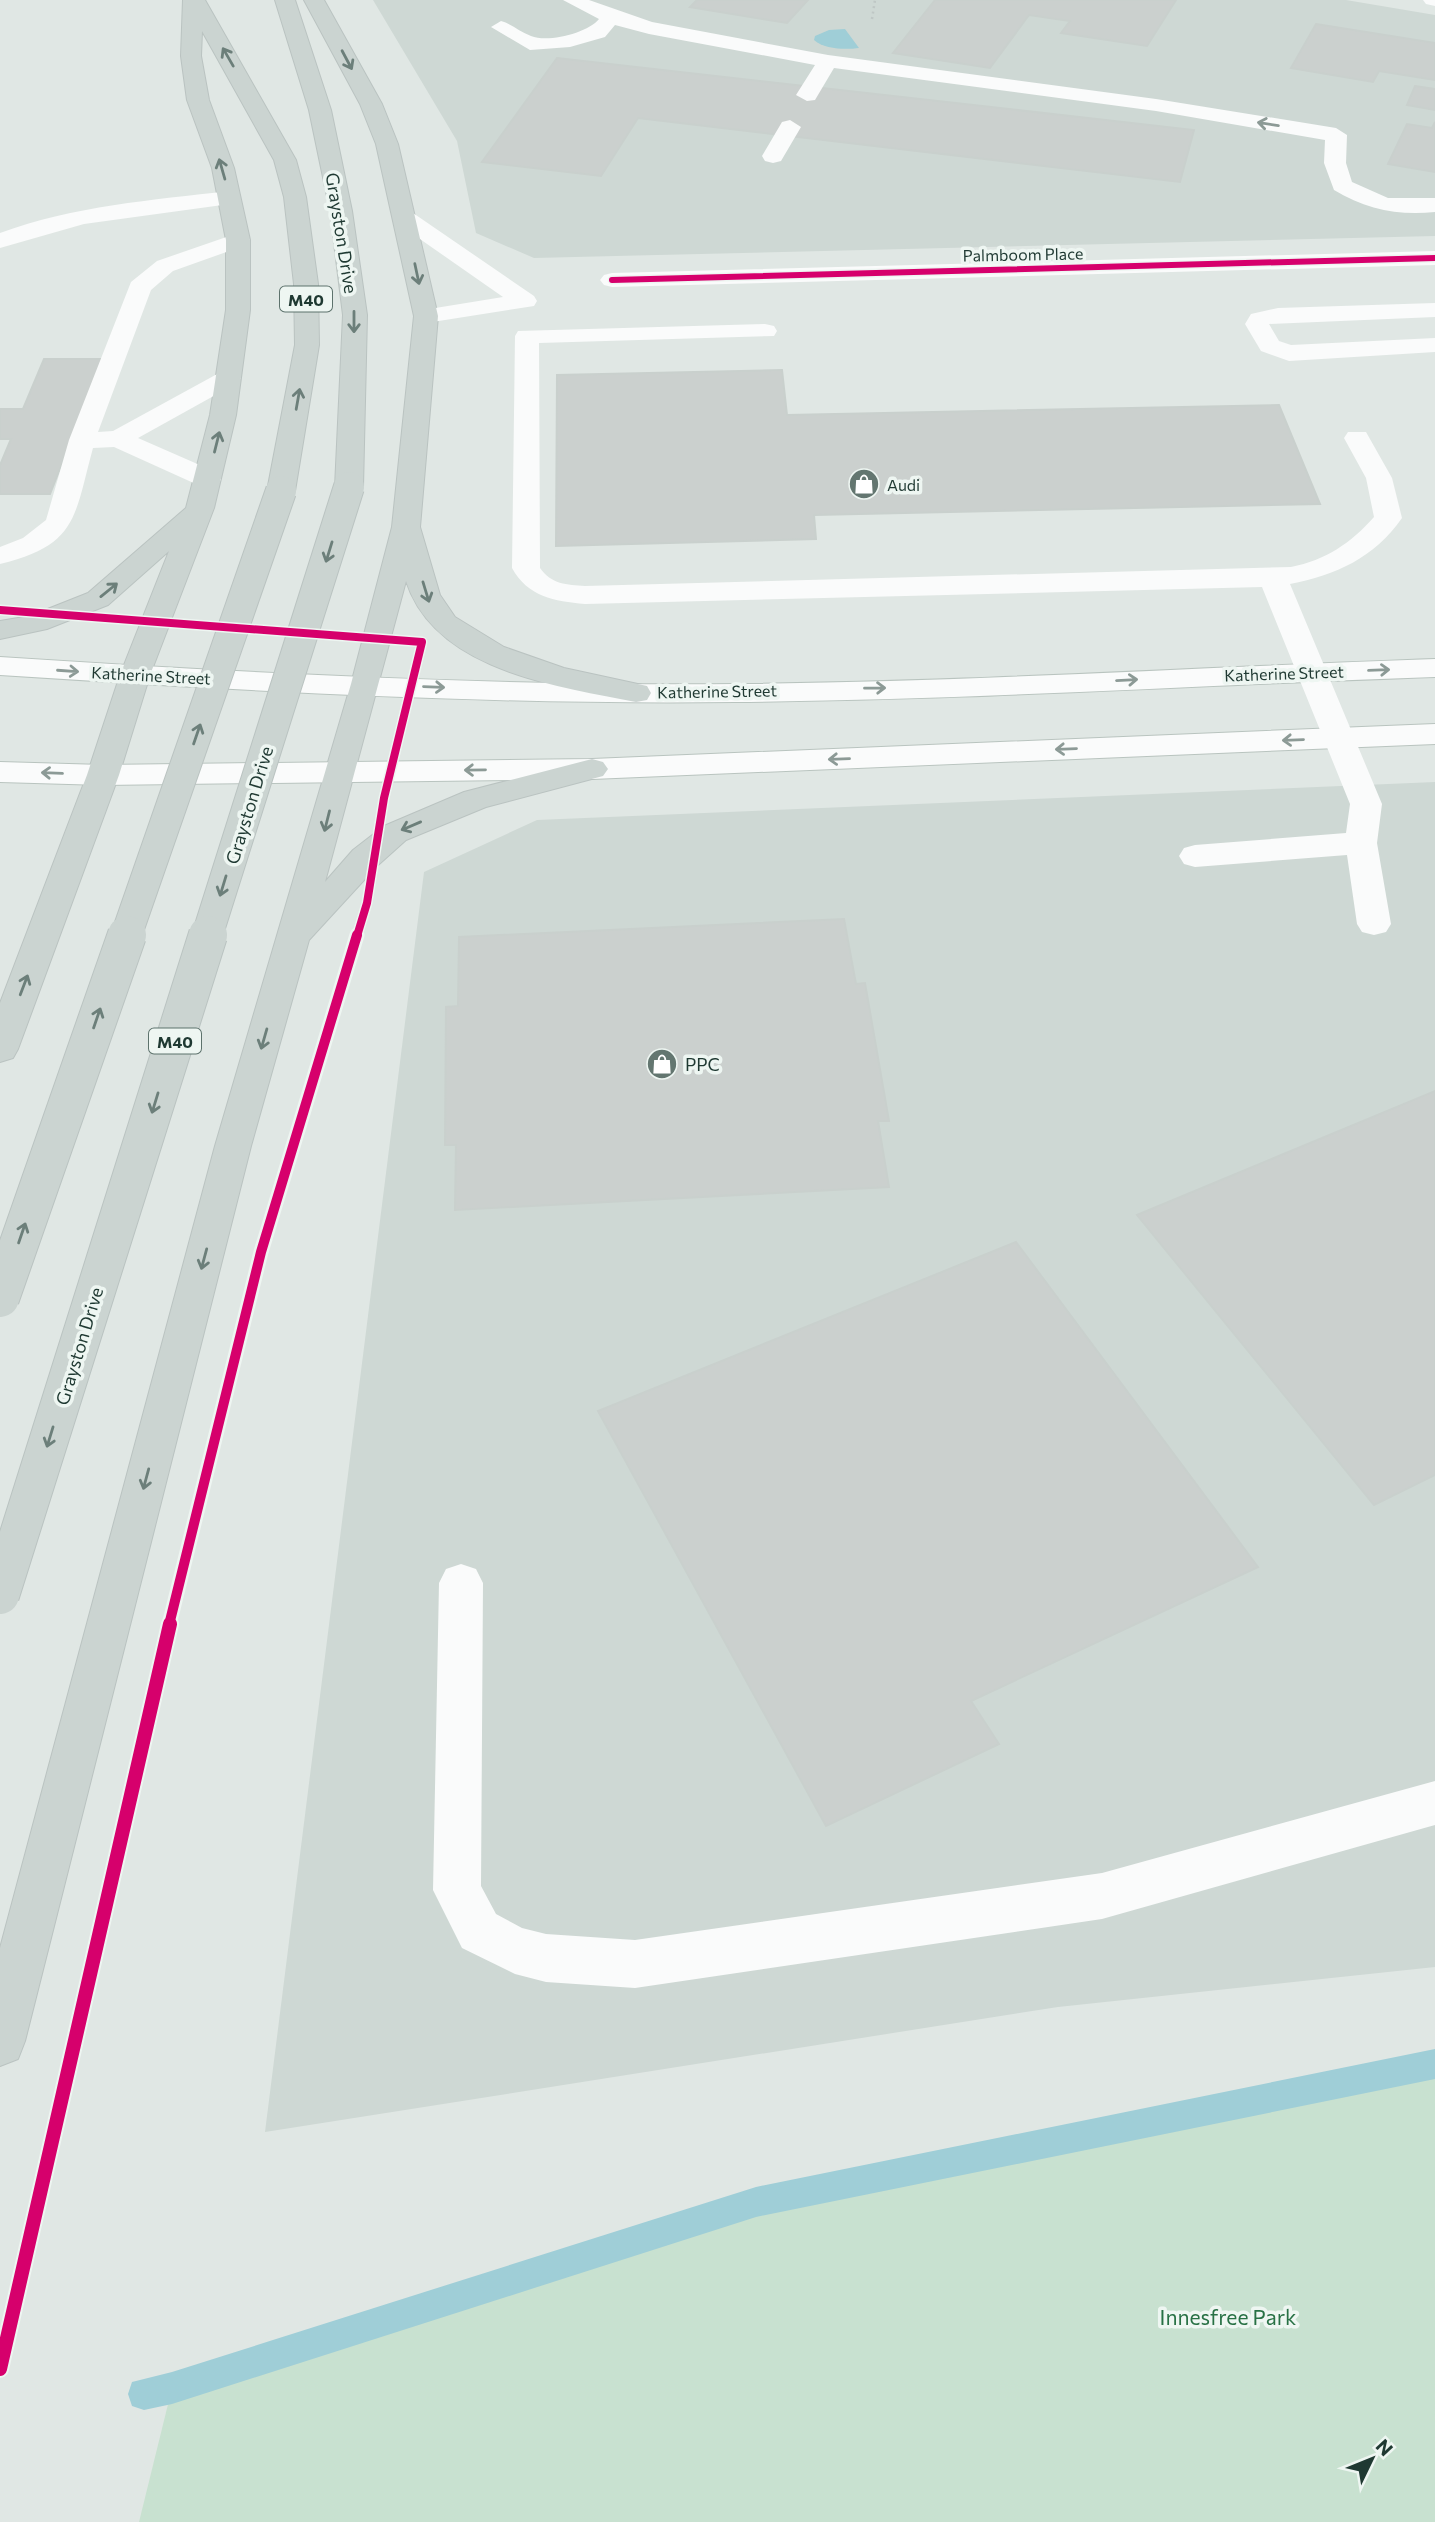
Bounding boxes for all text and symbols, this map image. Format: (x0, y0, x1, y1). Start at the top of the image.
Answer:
one-way arrow (221, 47, 235, 67)
one-way arrow (340, 49, 354, 70)
one-way arrow (1258, 117, 1280, 130)
one-way arrow (215, 159, 228, 181)
street label: Grayston Drive (322, 171, 362, 295)
street label: Palmboom Place (962, 243, 1084, 265)
one-way arrow (411, 262, 425, 285)
road number: M40 (280, 286, 332, 312)
one-way arrow (347, 310, 361, 333)
one-way arrow (292, 388, 305, 411)
one-way arrow (211, 431, 224, 454)
shop icon: Audi (847, 467, 881, 501)
place label: Audi (887, 475, 920, 494)
one-way arrow (321, 541, 334, 563)
one-way arrow (421, 581, 434, 603)
one-way arrow (99, 582, 117, 598)
street label: Katherine Street (1224, 661, 1345, 685)
street label: Katherine Street (91, 662, 212, 688)
one-way arrow (1367, 663, 1390, 676)
one-way arrow (56, 665, 79, 678)
one-way arrow (1116, 674, 1139, 687)
one-way arrow (422, 680, 445, 693)
street label: Katherine Street (657, 680, 777, 702)
one-way arrow (864, 682, 887, 695)
one-way arrow (192, 724, 204, 746)
one-way arrow (1282, 733, 1305, 746)
street label: Grayston Drive (221, 743, 277, 867)
one-way arrow (1055, 743, 1078, 756)
one-way arrow (828, 752, 851, 765)
one-way arrow (464, 763, 487, 777)
one-way arrow (40, 767, 63, 780)
one-way arrow (320, 809, 333, 832)
one-way arrow (401, 820, 422, 833)
one-way arrow (216, 875, 229, 897)
one-way arrow (19, 975, 31, 997)
one-way arrow (92, 1008, 104, 1030)
road number: M40 (149, 1028, 201, 1054)
one-way arrow (257, 1028, 270, 1050)
shop icon: PPC (645, 1047, 679, 1081)
place label: PPC (685, 1053, 720, 1075)
one-way arrow (148, 1092, 161, 1114)
one-way arrow (17, 1223, 30, 1245)
one-way arrow (197, 1247, 210, 1270)
street label: Grayston Drive (51, 1284, 107, 1408)
one-way arrow (43, 1425, 55, 1447)
one-way arrow (139, 1467, 152, 1490)
park label: Innesfree Park (1160, 2304, 1296, 2329)
north arrow (1337, 2424, 1407, 2494)
text: N (1372, 2434, 1398, 2460)

